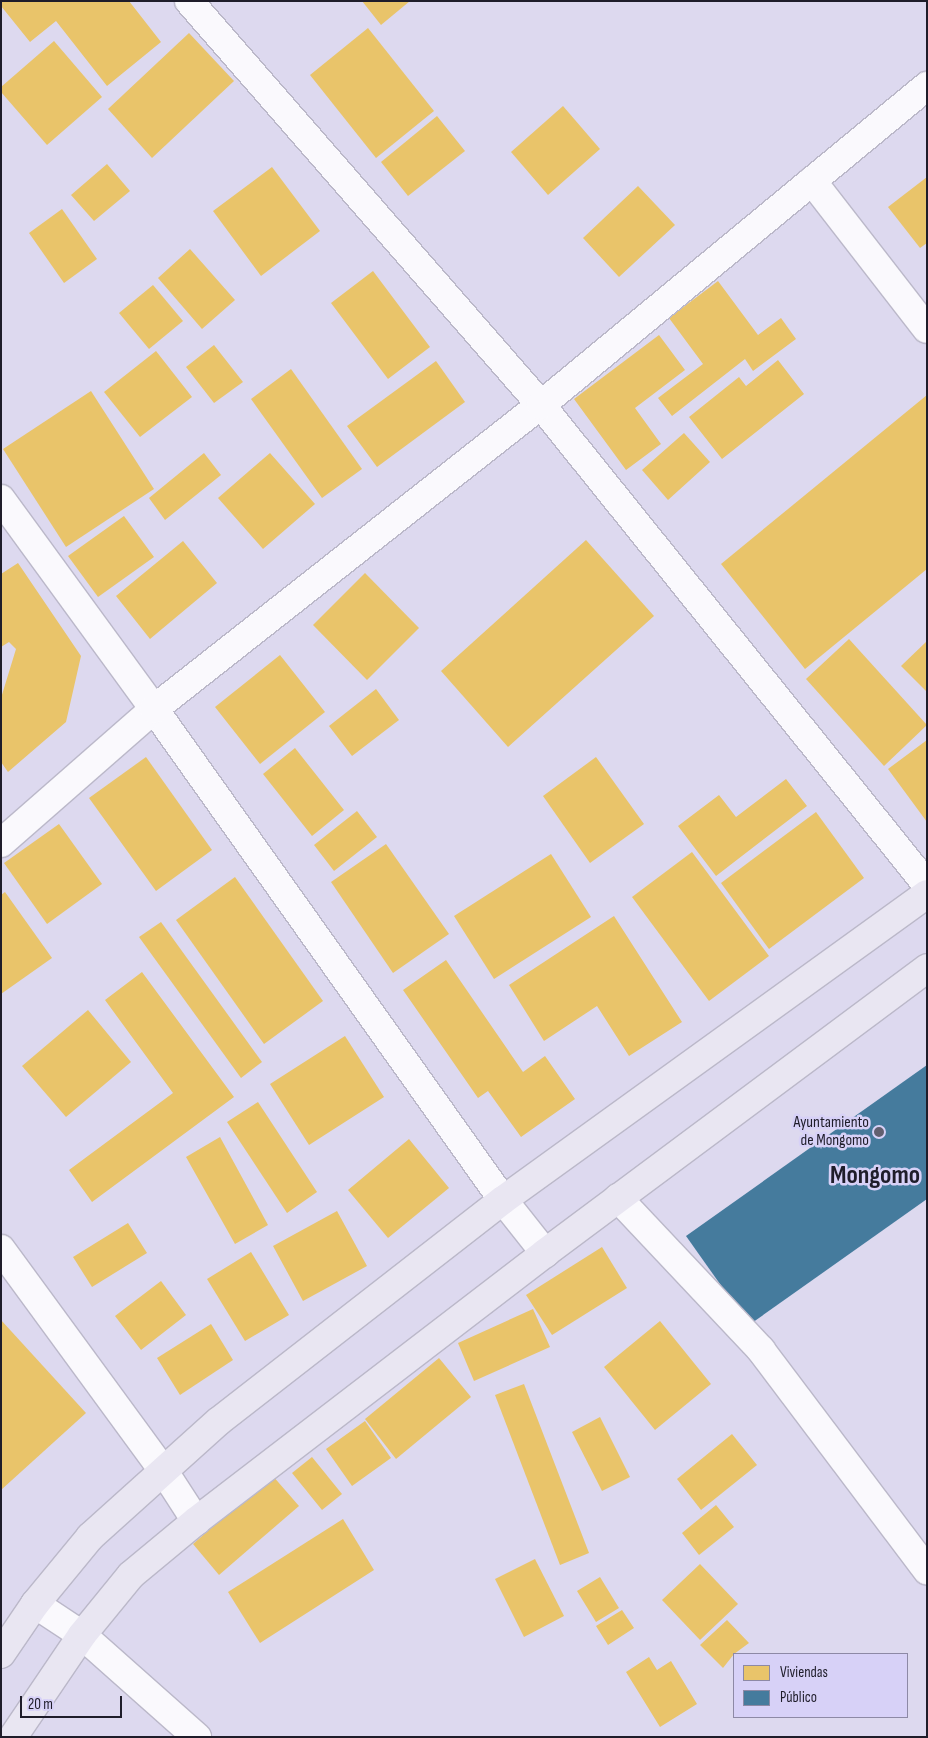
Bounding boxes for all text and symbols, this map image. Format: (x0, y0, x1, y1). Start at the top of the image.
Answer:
place label: Ayuntamiento de Mongomo (794, 1113, 869, 1151)
marker: Ayuntamiento de Mongomo (873, 1126, 885, 1138)
district label: Mongomo (830, 1160, 920, 1192)
legend (733, 1653, 908, 1718)
text: Viviendas (780, 1663, 828, 1682)
scale bar (22, 1686, 125, 1718)
text: Público (780, 1688, 817, 1707)
text: 20 m (28, 1695, 53, 1714)

